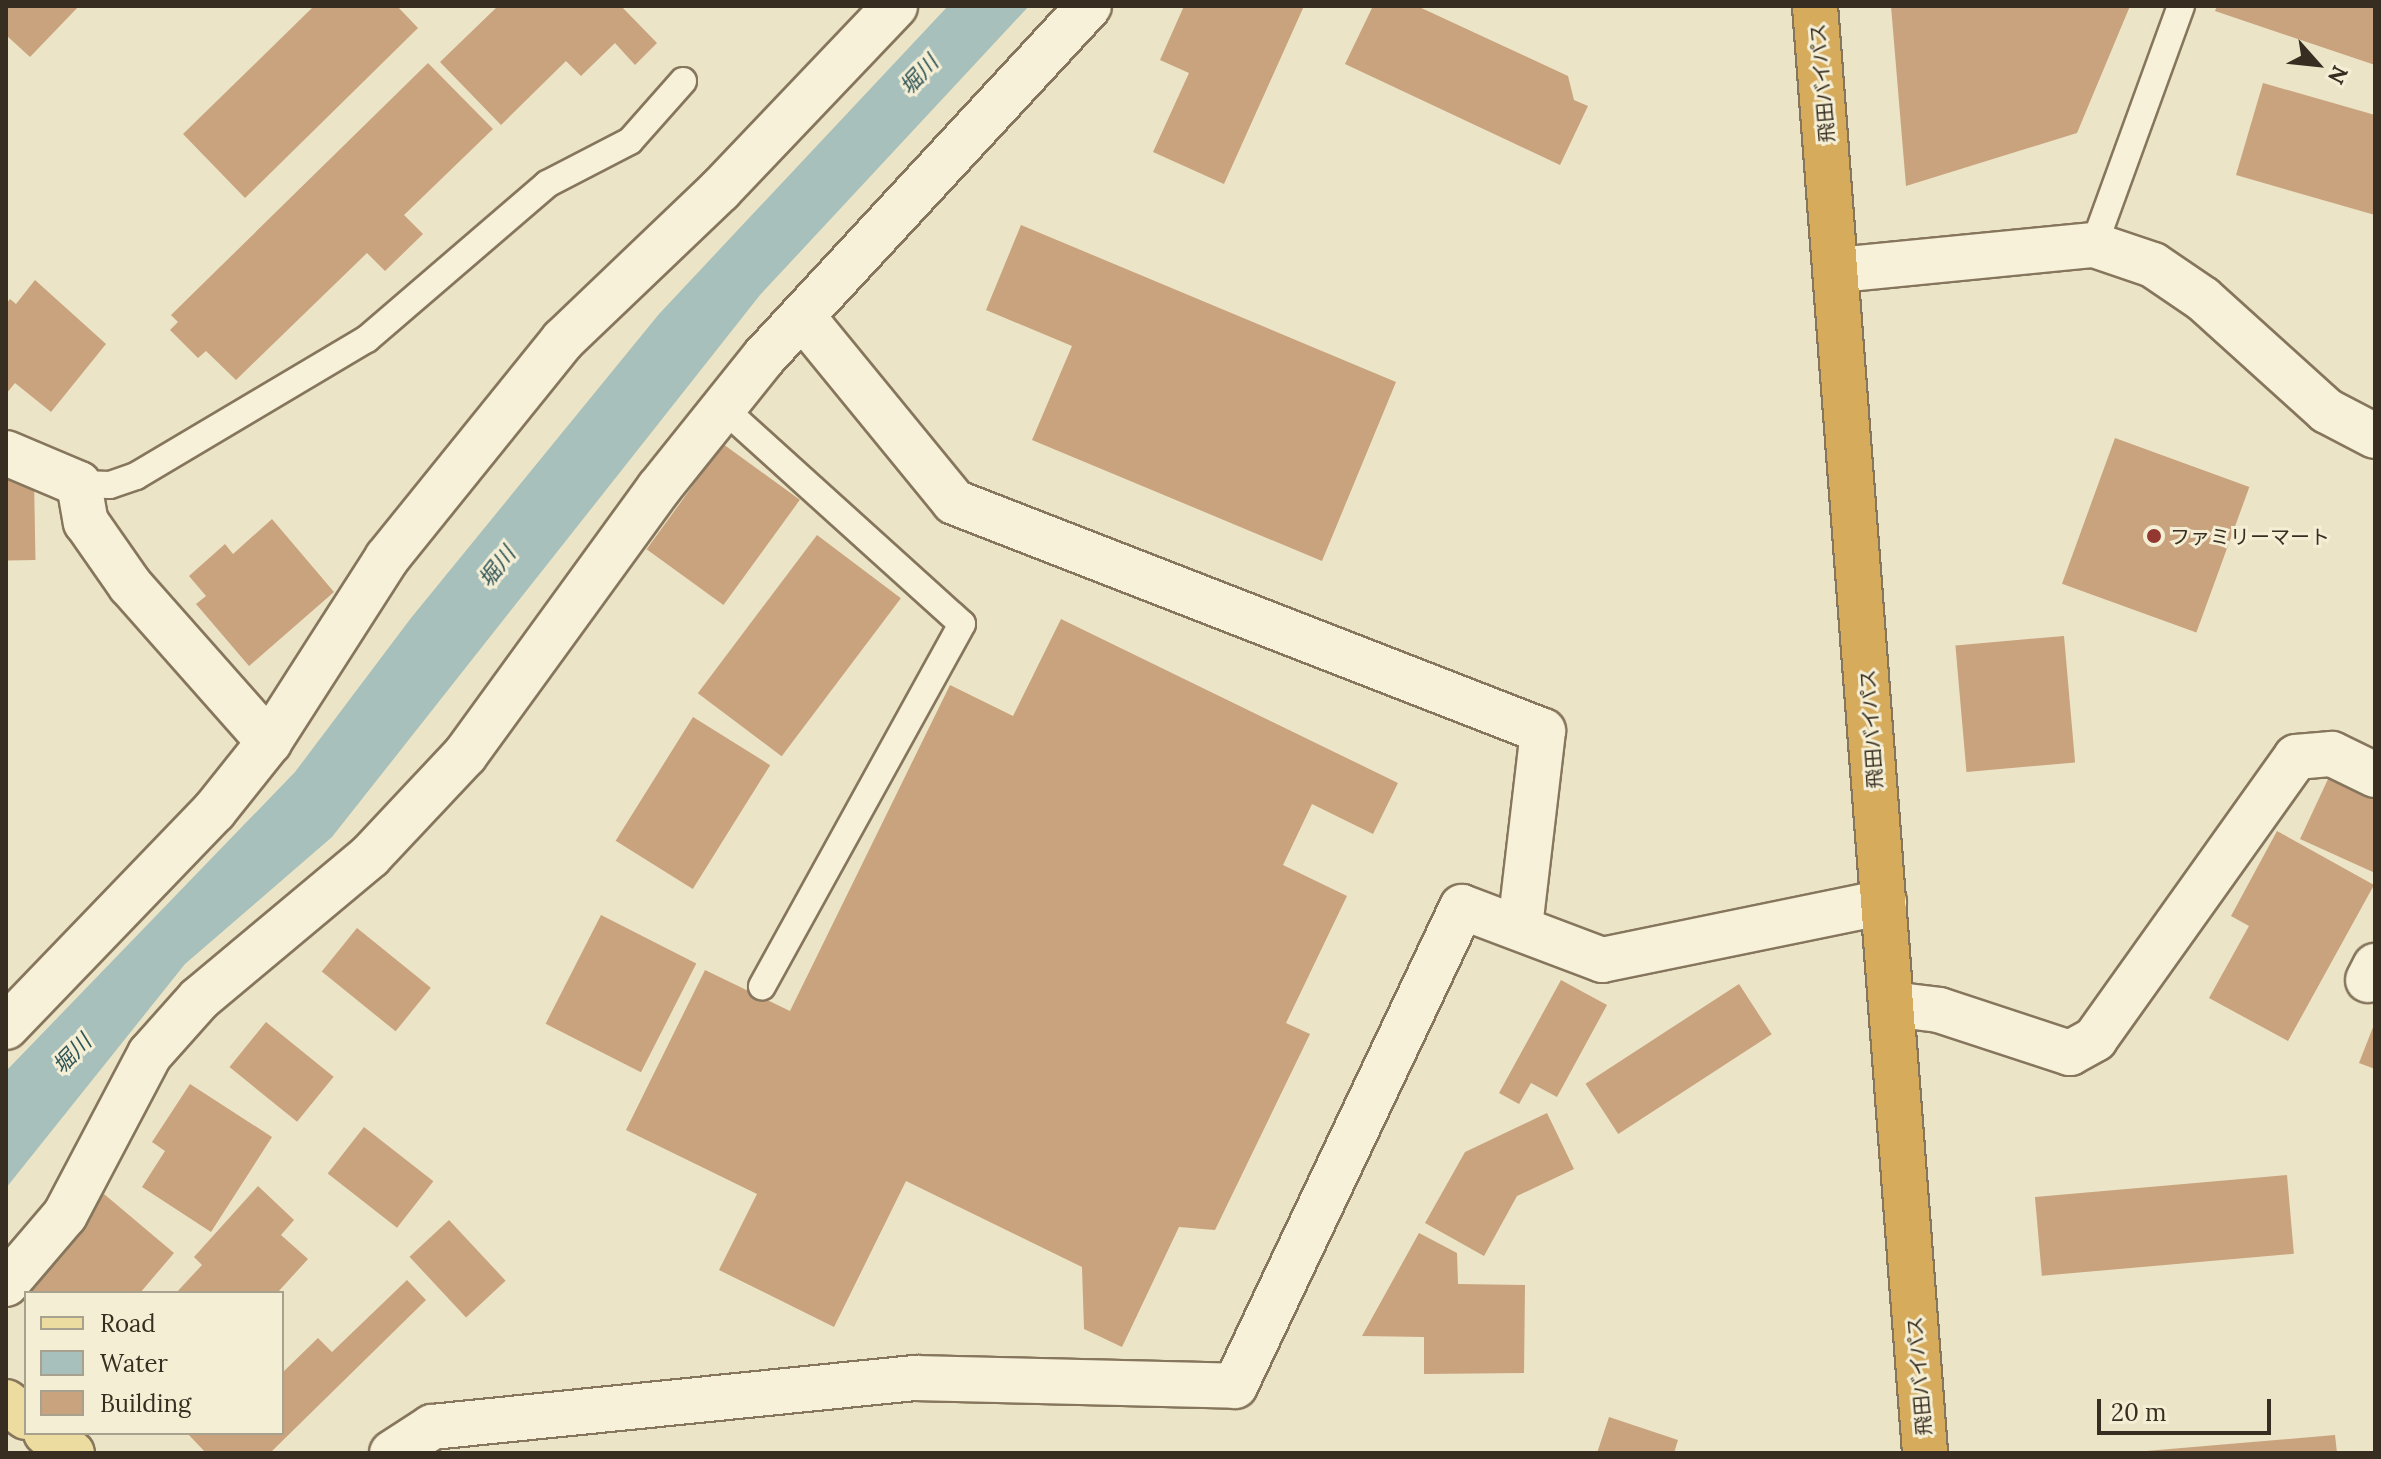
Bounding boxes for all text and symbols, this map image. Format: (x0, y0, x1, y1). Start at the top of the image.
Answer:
street label: 飛田バイパス (1805, 22, 1839, 144)
north arrow (2277, 24, 2357, 104)
water label: 堀川 (894, 50, 944, 100)
text: N (2322, 61, 2355, 89)
place label: ファミリーマート (2170, 524, 2330, 548)
marker: ファミリーマート (2145, 527, 2163, 545)
water label: 堀川 (473, 542, 521, 592)
street label: 飛田バイパス (1855, 668, 1887, 790)
water label: 堀川 (47, 1029, 97, 1079)
legend (24, 1291, 284, 1435)
text: Road (100, 1308, 156, 1339)
street label: 飛田バイパス (1902, 1315, 1936, 1437)
text: Water (100, 1348, 168, 1379)
scale bar (2101, 1383, 2275, 1433)
text: Building (100, 1388, 191, 1419)
text: 20 m (2111, 1397, 2167, 1428)

